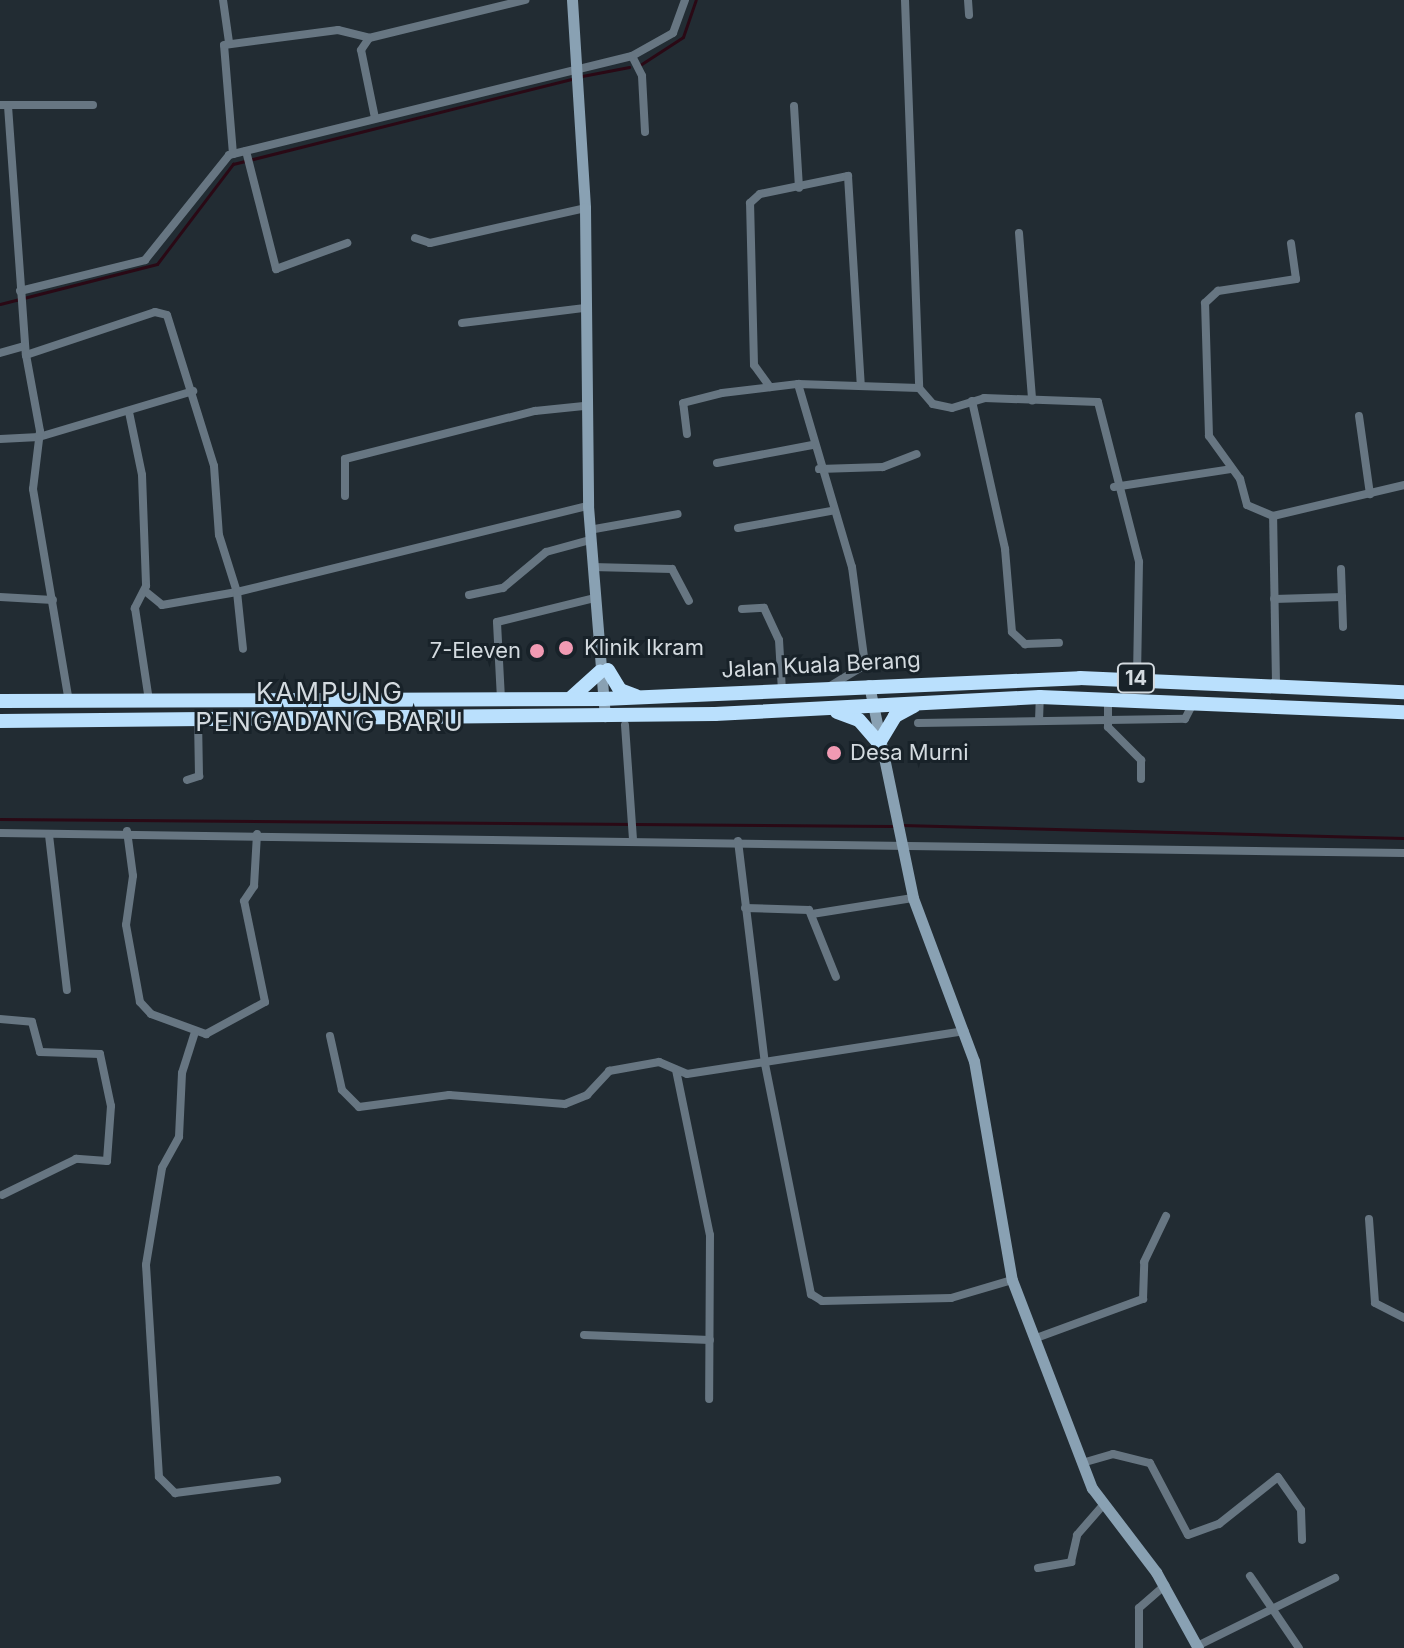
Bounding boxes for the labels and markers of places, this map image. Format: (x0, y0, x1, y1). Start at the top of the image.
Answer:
place label: Klinik Ikram (584, 635, 704, 661)
marker: Klinik Ikram (555, 637, 577, 659)
place label: 7-Eleven (430, 638, 521, 664)
marker: 7-Eleven (528, 642, 546, 660)
place label: Desa Murni (850, 740, 969, 766)
marker: Desa Murni (825, 744, 843, 762)

